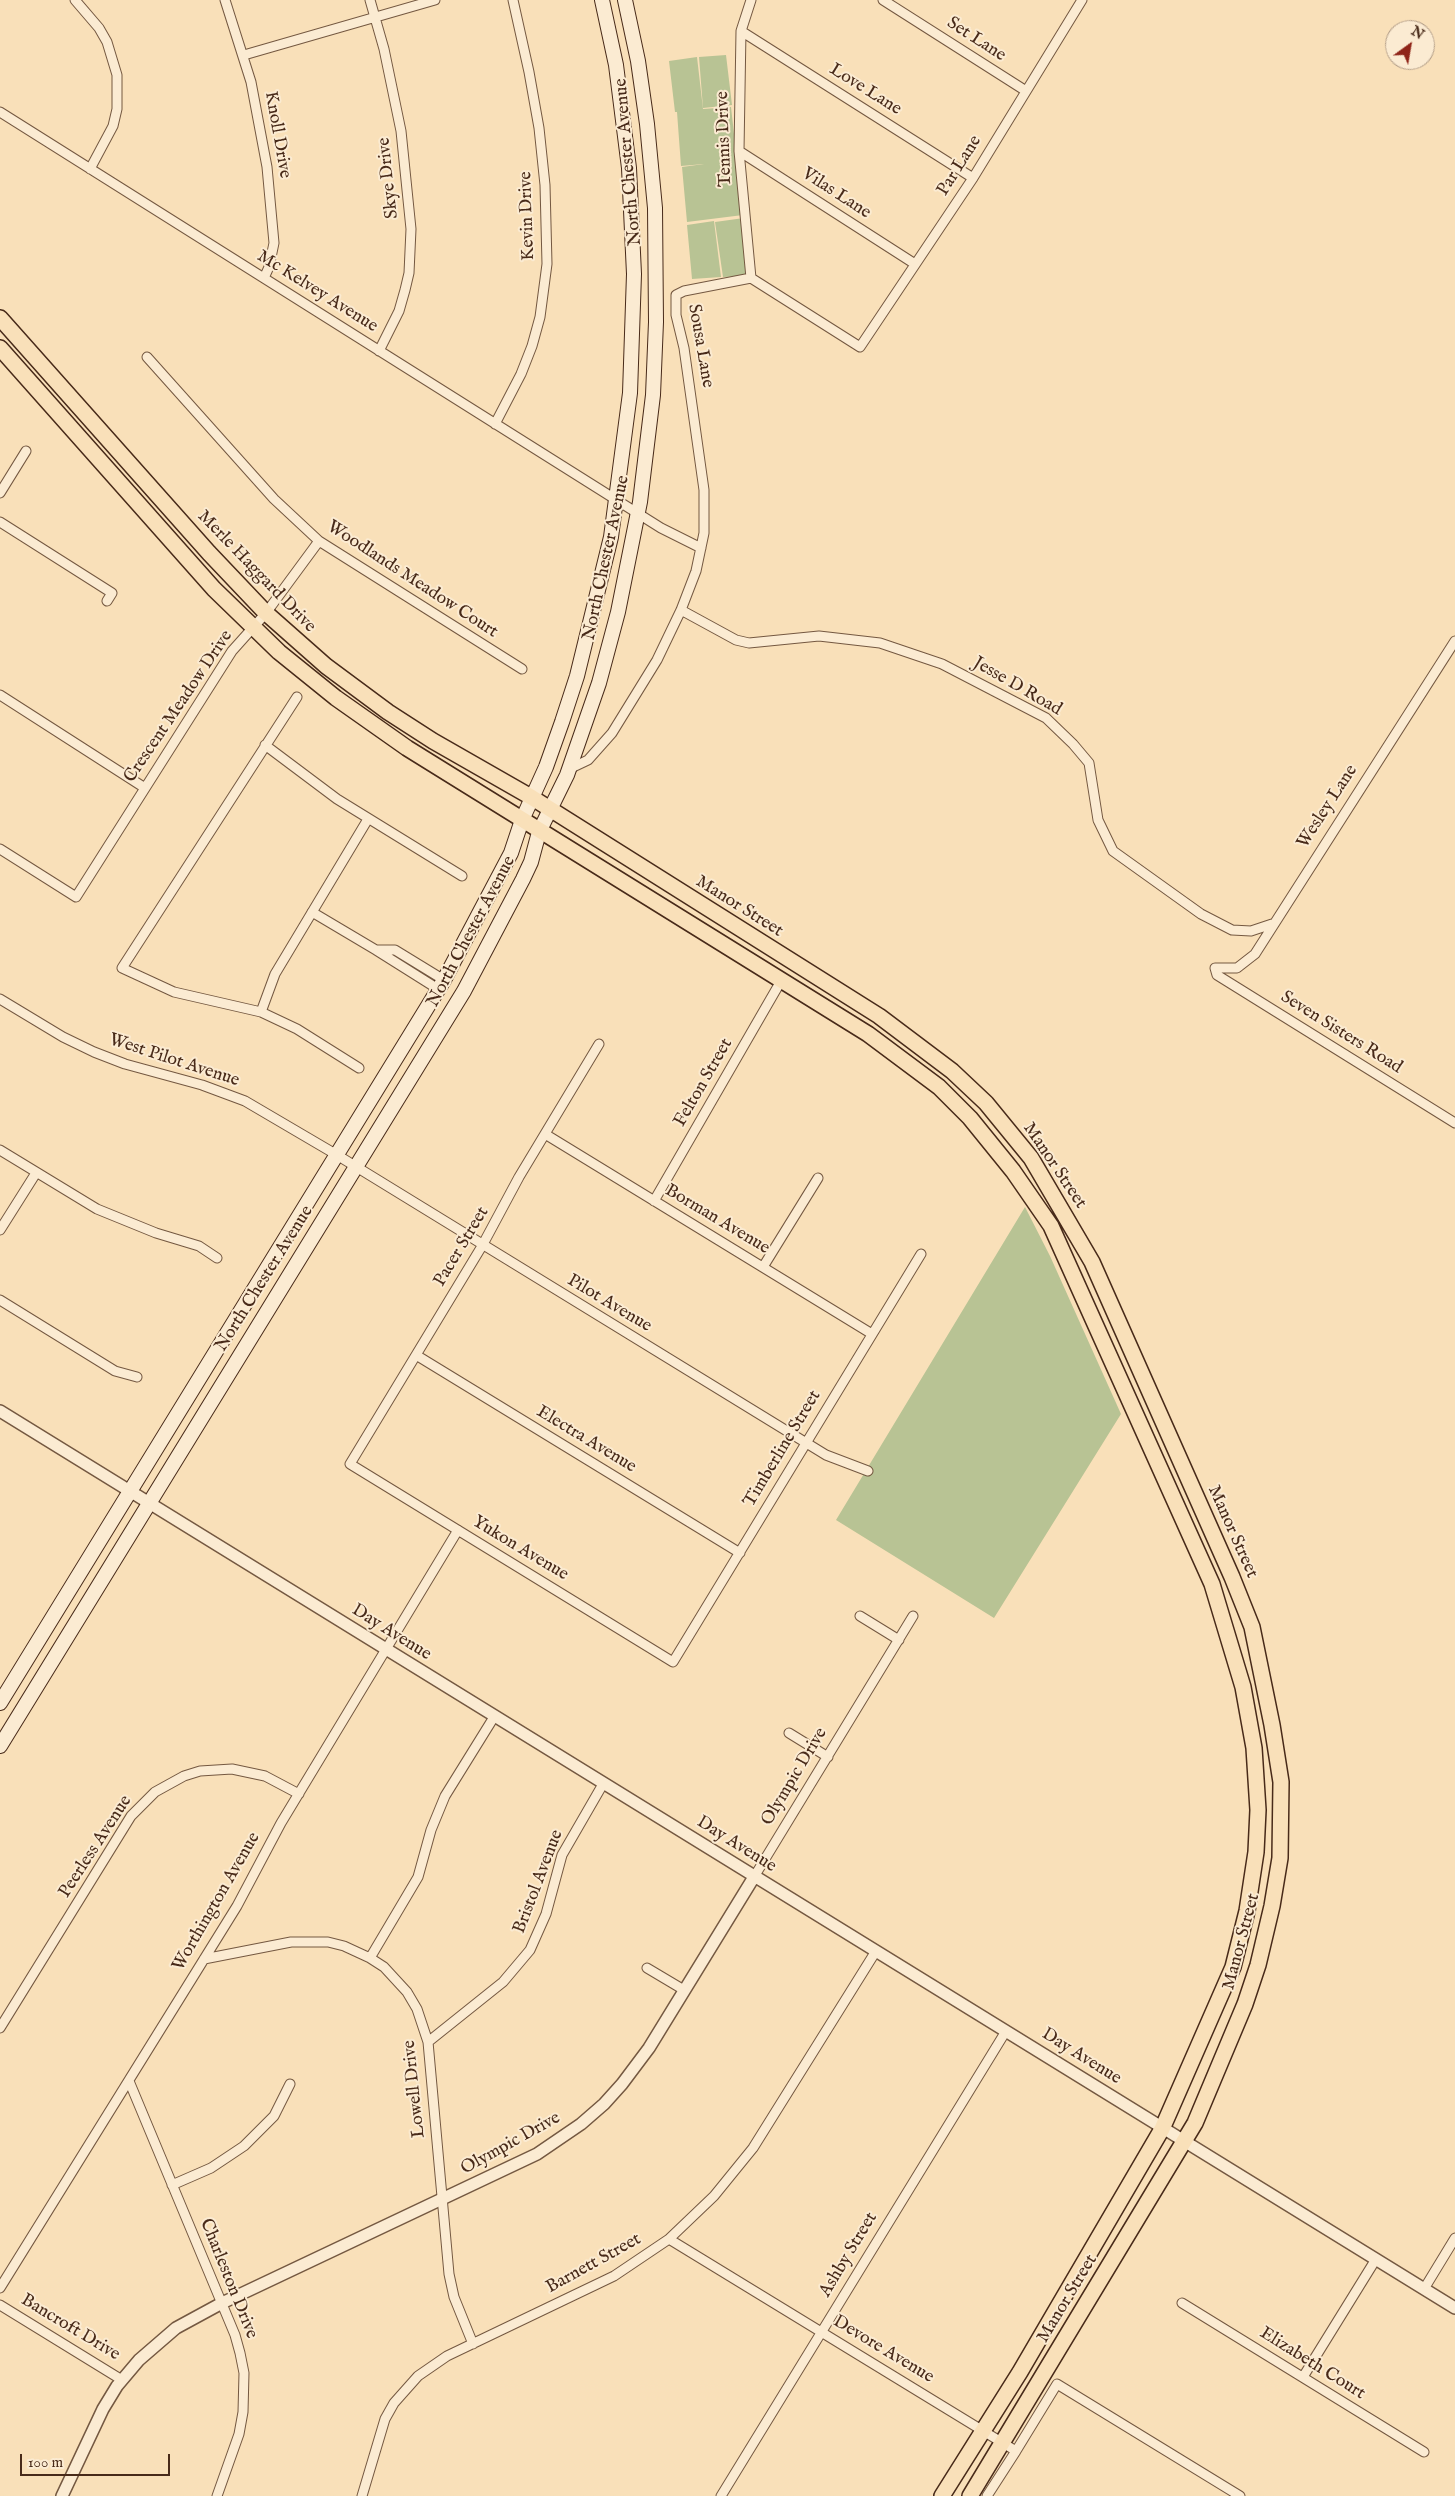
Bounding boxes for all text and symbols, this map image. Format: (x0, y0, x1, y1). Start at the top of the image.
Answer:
street label: Set Lane (942, 13, 1010, 67)
north arrow (1385, 20, 1435, 70)
text: N (1408, 22, 1427, 44)
street label: Love Lane (825, 59, 905, 121)
street label: North Chester Avenue (611, 77, 647, 247)
street label: Knoll Drive (259, 90, 295, 180)
street label: Tennis Drive (713, 91, 737, 187)
street label: Par Lane (933, 132, 987, 200)
street label: Skye Drive (374, 136, 404, 220)
street label: Vilas Lane (797, 164, 875, 224)
street label: Kevin Drive (516, 171, 540, 261)
street label: Mc Kelvey Avenue (253, 246, 381, 338)
street label: Sousa Lane (682, 302, 718, 390)
street label: North Chester Avenue (579, 474, 635, 642)
street label: Merle Haggard Drive (192, 506, 320, 638)
street label: Woodlands Meadow Court (322, 517, 502, 643)
street label: Crescent Meadow Drive (120, 627, 238, 787)
street label: Jesse D Road (969, 653, 1065, 721)
street label: Wesley Lane (1293, 761, 1363, 853)
street label: North Chester Avenue (423, 853, 521, 1011)
street label: Manor Street (691, 872, 787, 942)
street label: Seven Sisters Road (1276, 987, 1406, 1079)
street label: West Pilot Avenue (106, 1030, 242, 1092)
street label: Felton Street (670, 1035, 738, 1131)
street label: Manor Street (1017, 1119, 1091, 1213)
street label: Borman Avenue (661, 1180, 773, 1260)
street label: North Chester Avenue (211, 1202, 319, 1356)
street label: Pacer Street (430, 1203, 494, 1291)
street label: Pilot Avenue (563, 1270, 655, 1338)
street label: Timberline Street (740, 1387, 826, 1511)
street label: Electra Avenue (532, 1402, 640, 1478)
street label: Manor Street (1202, 1482, 1262, 1582)
street label: Yukon Avenue (468, 1512, 572, 1586)
street label: Day Avenue (347, 1600, 435, 1666)
street label: Olympic Drive (757, 1724, 833, 1830)
street label: Peerless Avenue (55, 1792, 137, 1902)
street label: Day Avenue (692, 1812, 780, 1878)
street label: Bristol Avenue (509, 1827, 569, 1937)
street label: Worthington Avenue (168, 1829, 266, 1975)
street label: Manor Street (1219, 1891, 1265, 1993)
street label: Day Avenue (1037, 2024, 1125, 2090)
street label: Lowell Drive (399, 2039, 431, 2139)
street label: Olympic Drive (457, 2108, 565, 2180)
street label: Ashby Street (815, 2209, 883, 2301)
street label: Charleston Drive (194, 2216, 262, 2342)
street label: Barnett Street (543, 2229, 645, 2299)
street label: Manor Street (1033, 2251, 1103, 2347)
street label: Bancroft Drive (17, 2290, 123, 2366)
street label: Devore Avenue (829, 2311, 937, 2389)
street label: Elizabeth Court (1255, 2323, 1369, 2405)
scale bar (22, 2444, 172, 2476)
text: 100 m (28, 2453, 63, 2472)

